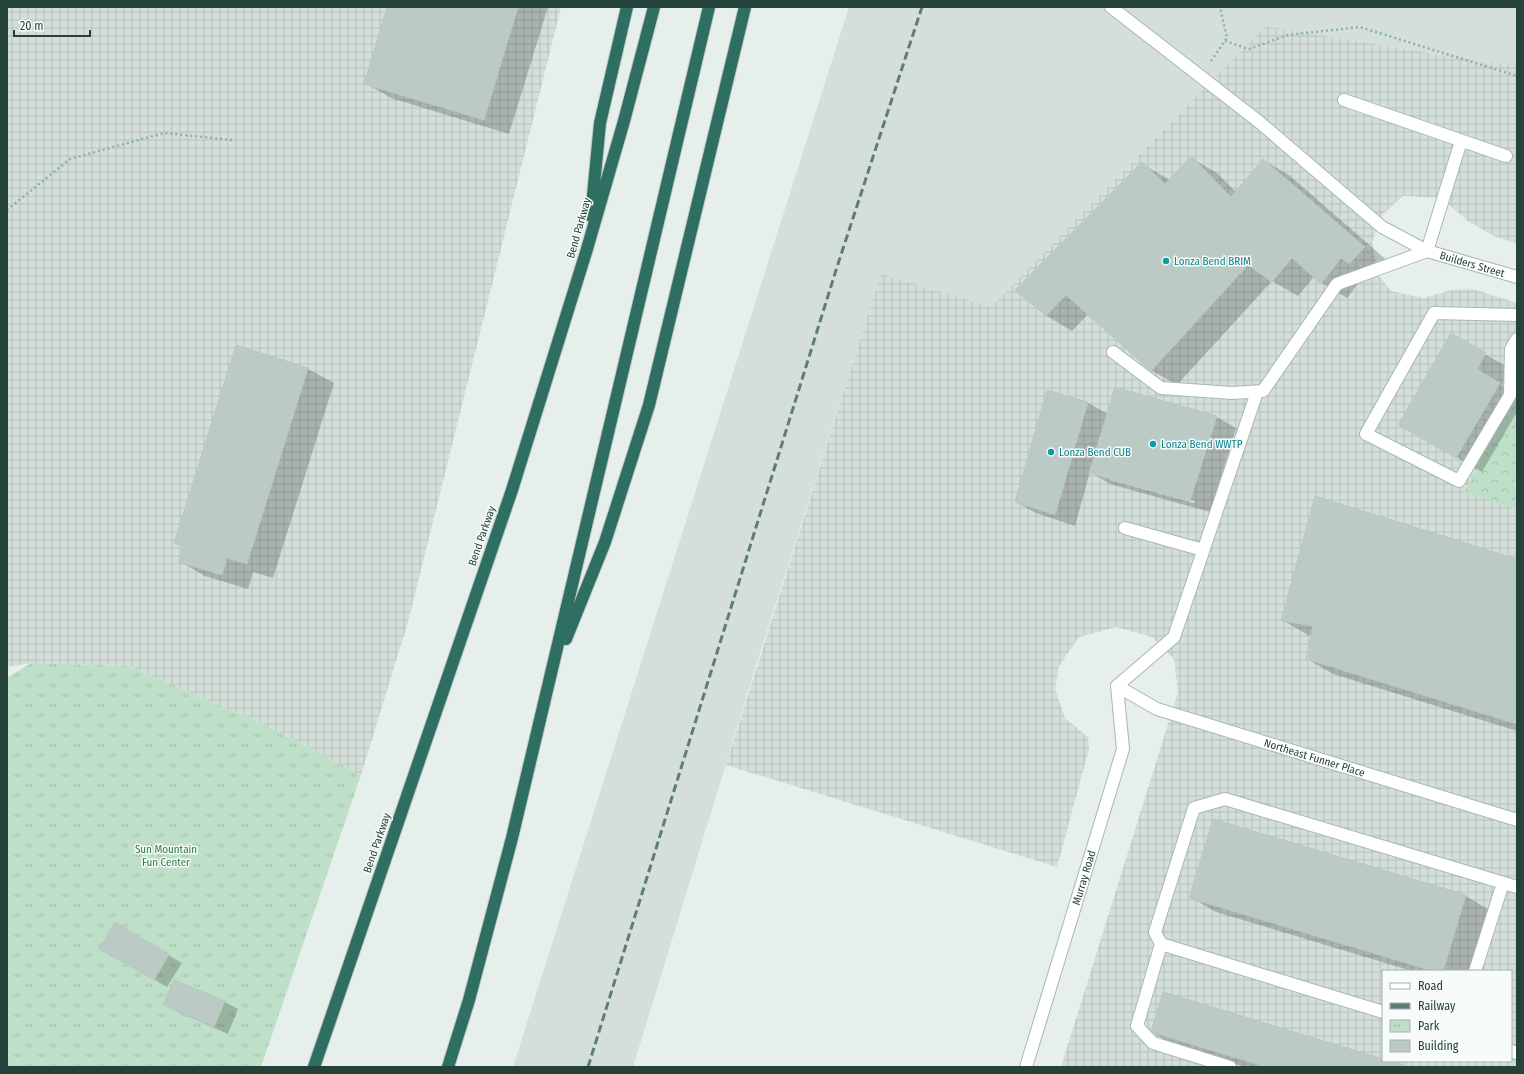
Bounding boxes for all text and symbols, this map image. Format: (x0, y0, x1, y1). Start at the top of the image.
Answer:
scale bar (14, 12, 90, 38)
text: 20 m (20, 19, 44, 33)
street label: Bend Parkway (564, 196, 594, 260)
street label: Builders Street (1438, 249, 1506, 280)
place label: Lonza Bend BRIM (1174, 255, 1251, 268)
marker: Lonza Bend BRIM (1161, 256, 1171, 266)
place label: Lonza Bend WWTP (1161, 438, 1243, 451)
marker: Lonza Bend WWTP (1148, 439, 1158, 449)
place label: Lonza Bend CUB (1059, 446, 1131, 459)
marker: Lonza Bend CUB (1046, 447, 1056, 457)
street label: Bend Parkway (466, 504, 498, 568)
street label: Northeast Funner Place (1263, 736, 1367, 779)
street label: Bend Parkway (361, 811, 393, 875)
park label: Sun Mountain Fun Center (135, 843, 197, 869)
street label: Murray Road (1069, 849, 1098, 907)
legend (1382, 970, 1512, 1062)
text: Road (1418, 979, 1443, 993)
text: Railway (1418, 999, 1456, 1013)
text: Park (1418, 1019, 1440, 1033)
text: Building (1418, 1039, 1459, 1053)

